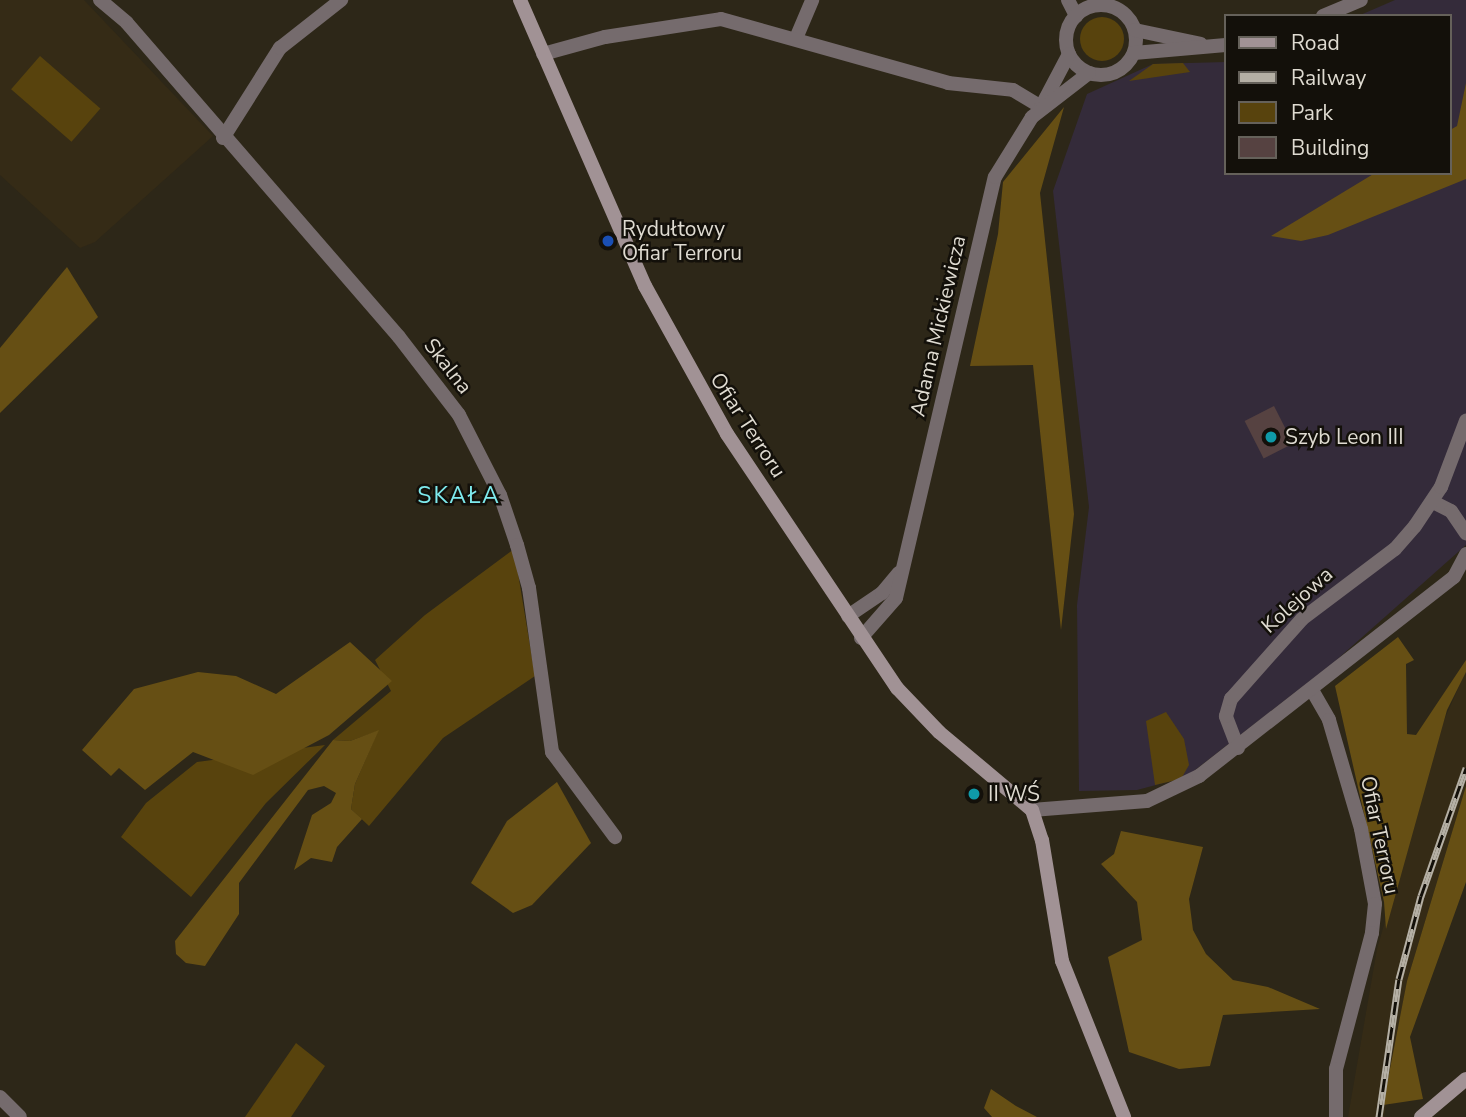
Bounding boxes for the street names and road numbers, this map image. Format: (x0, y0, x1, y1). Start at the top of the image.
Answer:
street label: Adama Mickiewicza (905, 233, 971, 419)
street label: Skalna (418, 333, 478, 399)
street label: Ofiar Terroru (705, 368, 791, 482)
street label: Kolejowa (1256, 562, 1338, 638)
street label: Ofiar Terroru (1355, 774, 1405, 896)

